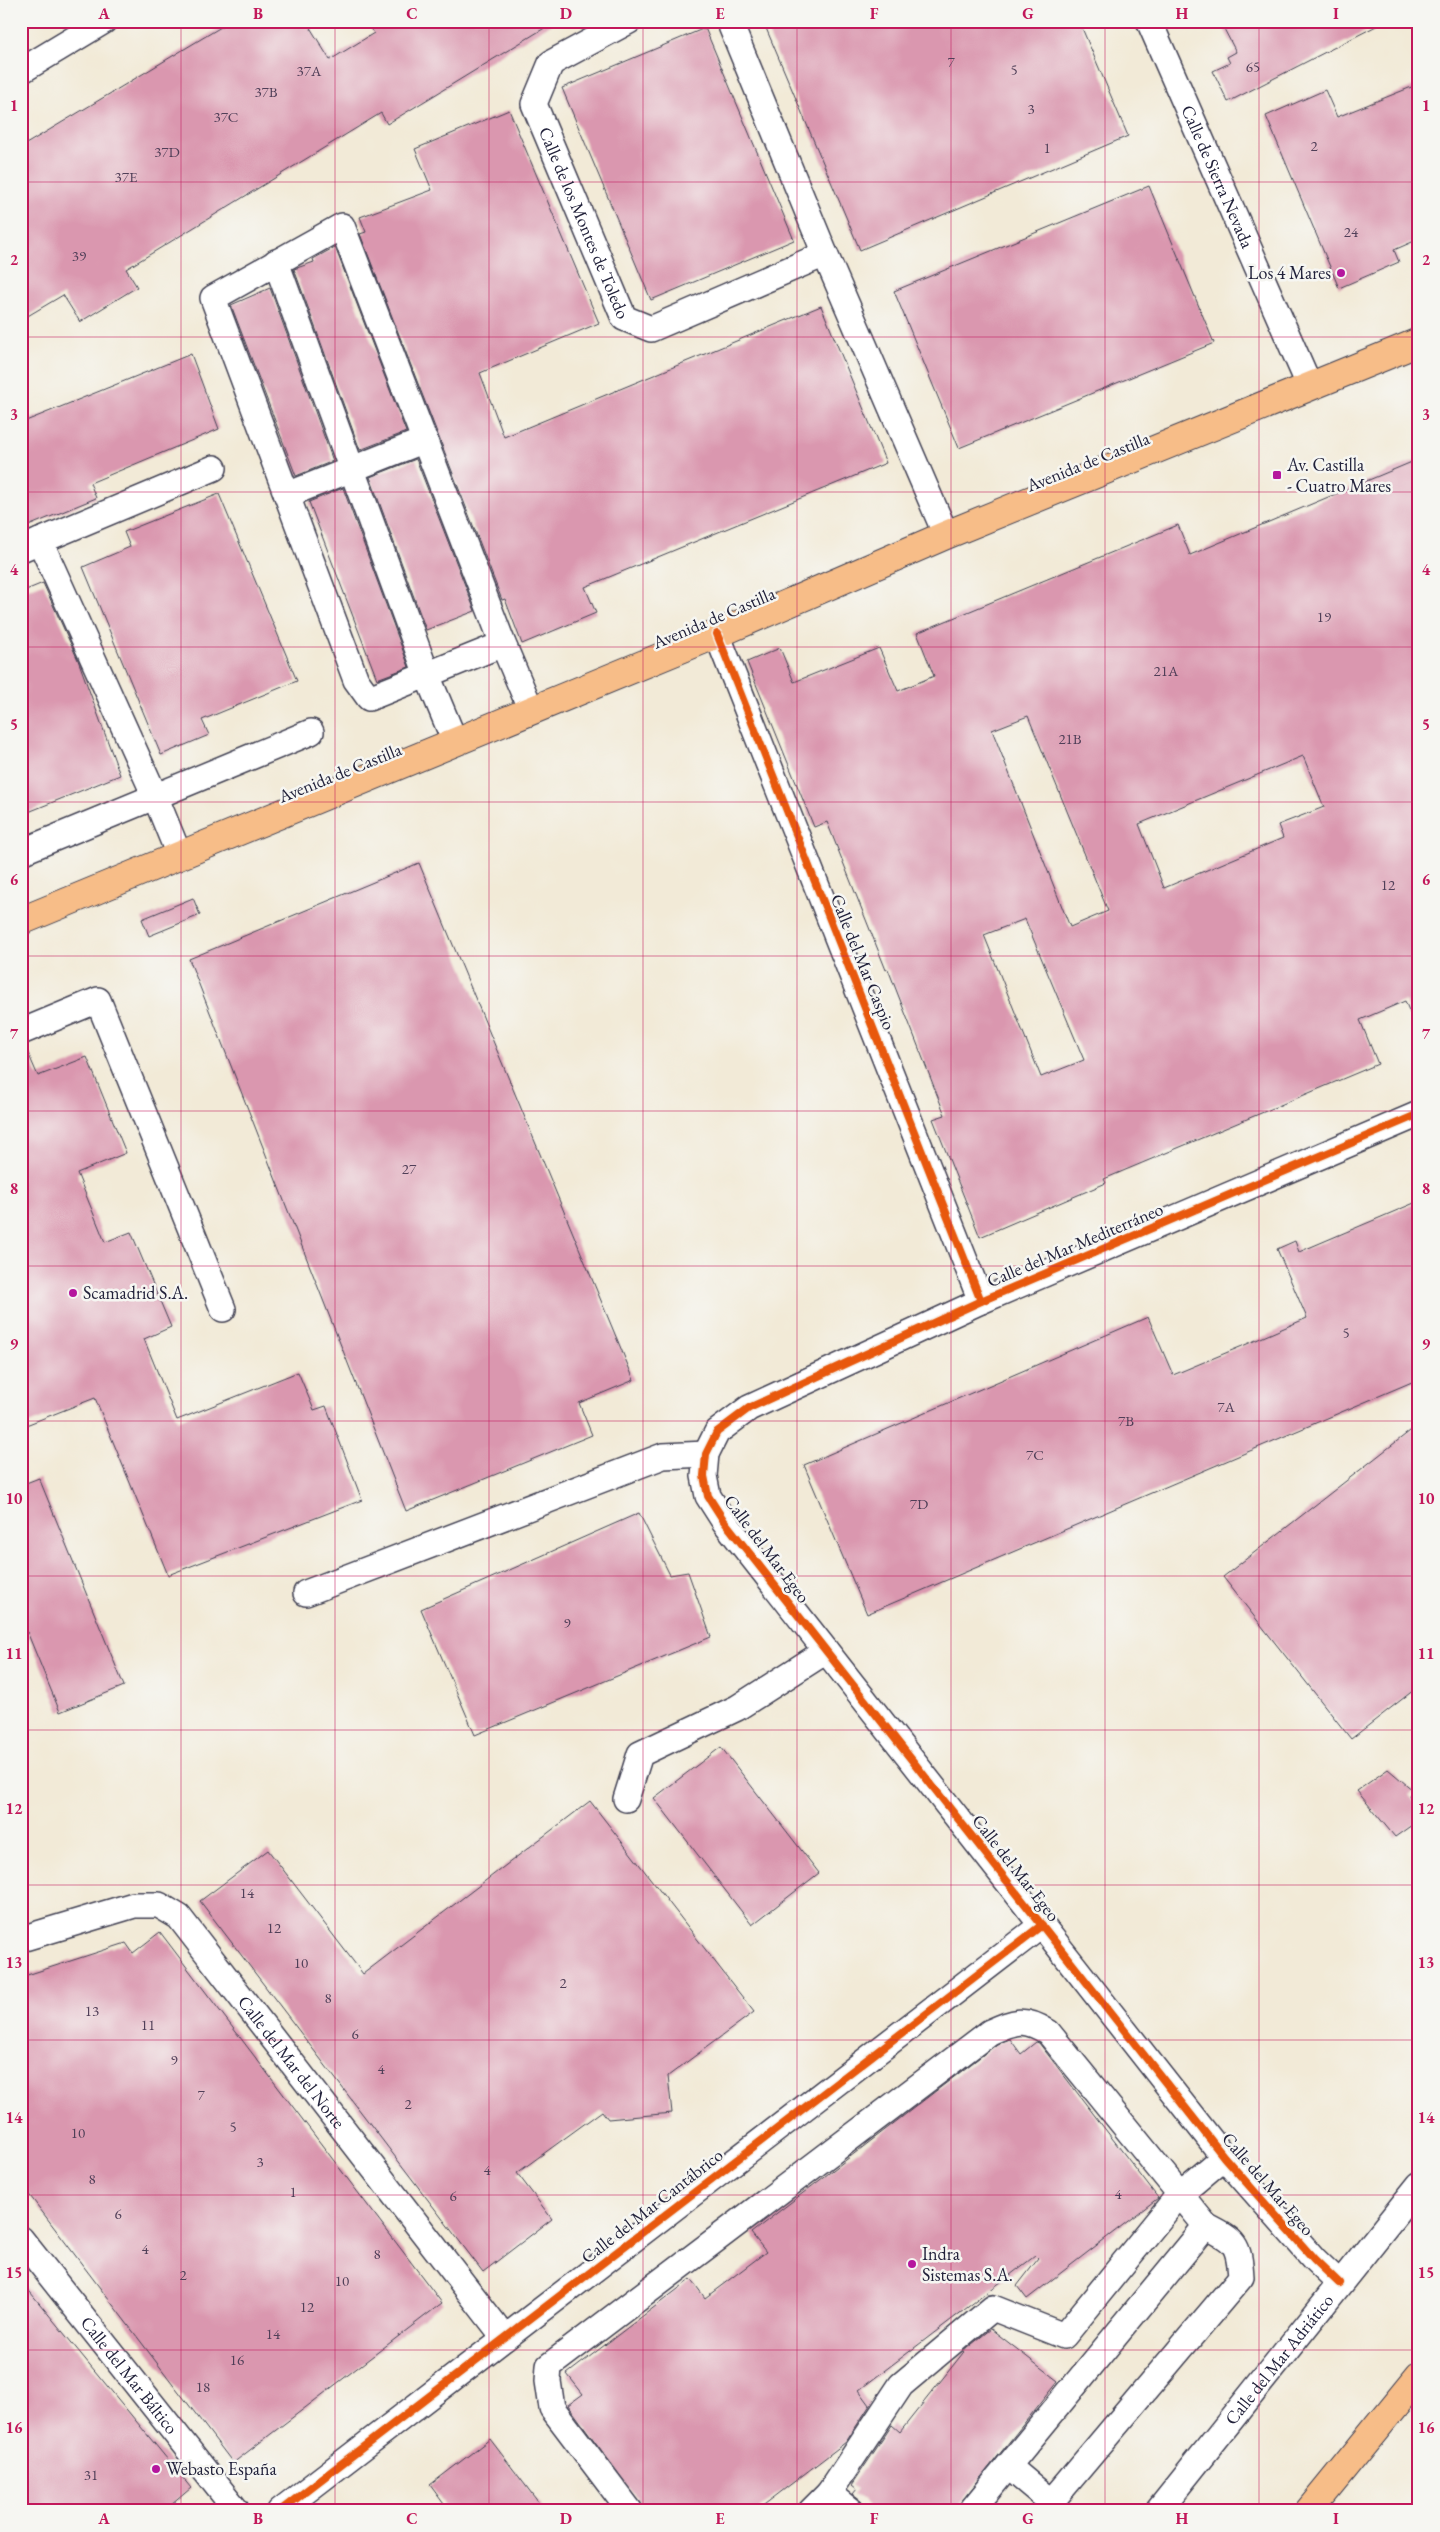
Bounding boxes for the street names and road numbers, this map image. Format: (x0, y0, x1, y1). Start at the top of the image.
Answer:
street label: Calle de Sierra Nevada (1176, 101, 1260, 252)
street label: Calle de los Montes de Toledo (534, 123, 635, 322)
street label: Avenida de Castilla (1022, 426, 1154, 497)
street label: Avenida de Castilla (648, 581, 779, 654)
street label: Avenida de Castilla (274, 737, 406, 808)
street label: Calle del Mar Caspio (826, 891, 901, 1033)
street label: Calle del Mar Mediterráneo (983, 1197, 1166, 1292)
street label: Calle del Mar Egeo (719, 1490, 816, 1607)
street label: Calle del Mar Egeo (967, 1810, 1065, 1926)
street label: Calle del Mar del Norte (233, 1991, 351, 2133)
street label: Calle del Mar Egeo (1217, 2127, 1320, 2240)
street label: Calle del Mar Cantábrico (576, 2143, 727, 2268)
street label: Calle del Mar Adriático (1220, 2289, 1338, 2429)
street label: Calle del Mar Báltico (76, 2311, 183, 2439)

